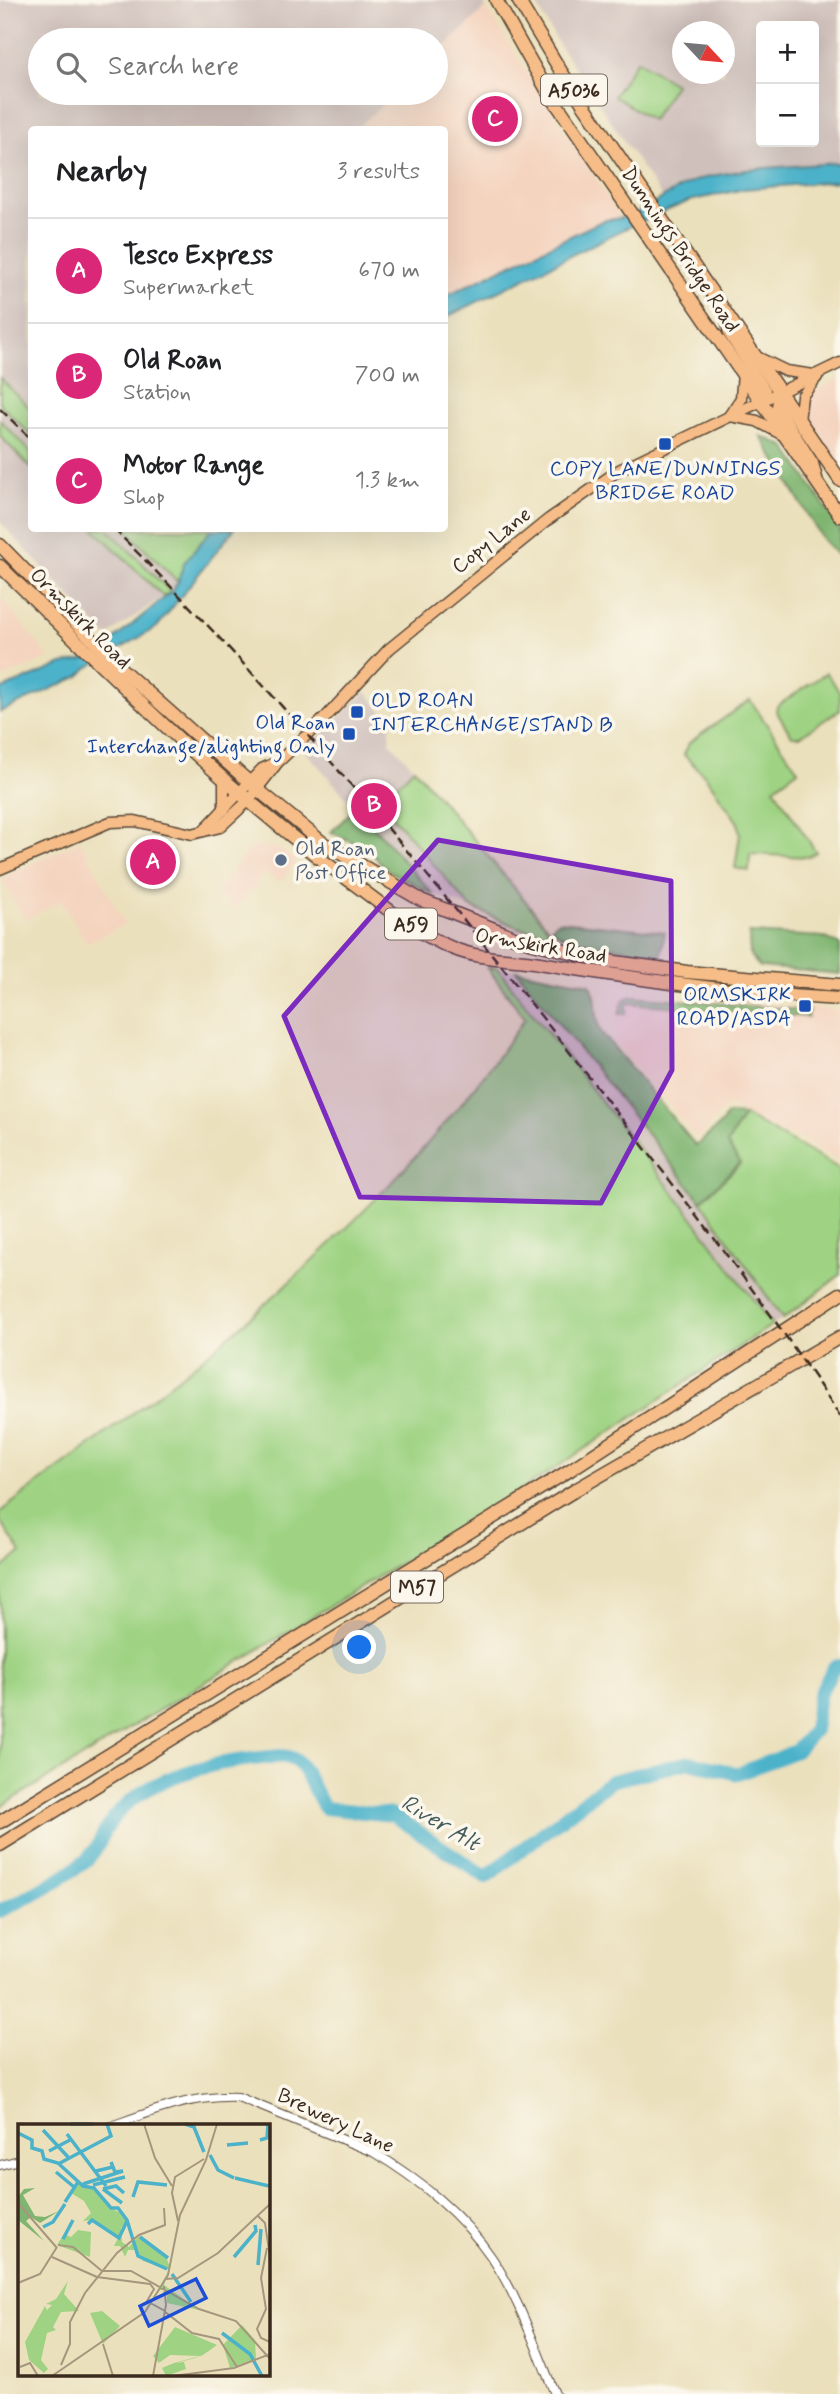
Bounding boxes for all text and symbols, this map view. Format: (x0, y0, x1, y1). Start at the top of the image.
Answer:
north arrow (672, 21, 735, 84)
map controls (756, 21, 819, 147)
button: + (756, 21, 819, 84)
search box (28, 28, 448, 105)
icon: search (52, 48, 90, 86)
text: Search here (108, 50, 239, 84)
road number: A5036 (541, 74, 607, 106)
button: − (756, 84, 819, 147)
pin: C (472, 93, 518, 145)
text: Nearby (56, 152, 147, 191)
text: 3 results (337, 157, 420, 187)
street label: Dunnings Bridge Road (612, 161, 746, 339)
text: Tesco Express (123, 239, 273, 273)
text: A (71, 256, 87, 286)
text: 670 m (358, 256, 420, 286)
text: Supermarket (123, 273, 254, 303)
text: Old Roan (123, 344, 222, 378)
text: B (72, 361, 86, 391)
text: 700 m (355, 361, 420, 391)
text: Station (123, 378, 191, 408)
marker: COPY LANE/DUNNINGS BRIDGE ROAD (657, 436, 673, 452)
text: Motor Range (123, 449, 264, 483)
place label: COPY LANE/DUNNINGS BRIDGE ROAD (550, 455, 781, 507)
text: C (71, 466, 87, 496)
text: 1.3 km (355, 466, 420, 496)
text: Shop (123, 483, 165, 513)
street label: Copy Lane (446, 501, 537, 581)
street label: Ormskirk Road (23, 562, 137, 676)
place label: OLD ROAN INTERCHANGE/STAND B (371, 687, 612, 739)
marker: OLD ROAN INTERCHANGE/STAND B (349, 704, 365, 720)
place label: Old Roan Interchange/alighting Only (87, 709, 335, 763)
marker: Old Roan Interchange/alighting Only (341, 726, 357, 742)
pin: B (351, 780, 397, 832)
place label: Old Roan Post Office (295, 835, 387, 887)
pin: A (130, 836, 176, 888)
marker: Old Roan Post Office (273, 852, 289, 868)
road number: A59 (385, 908, 437, 940)
street label: Ormskirk Road (473, 922, 609, 970)
place label: ORMSKIRK ROAD/ASDA (677, 981, 791, 1033)
marker: ORMSKIRK ROAD/ASDA (797, 998, 813, 1014)
road number: M57 (391, 1572, 443, 1602)
your location (342, 1630, 376, 1664)
water label: River Alt (395, 1789, 487, 1860)
street label: Brewery Lane (273, 2082, 398, 2160)
inset map (18, 2124, 270, 2376)

